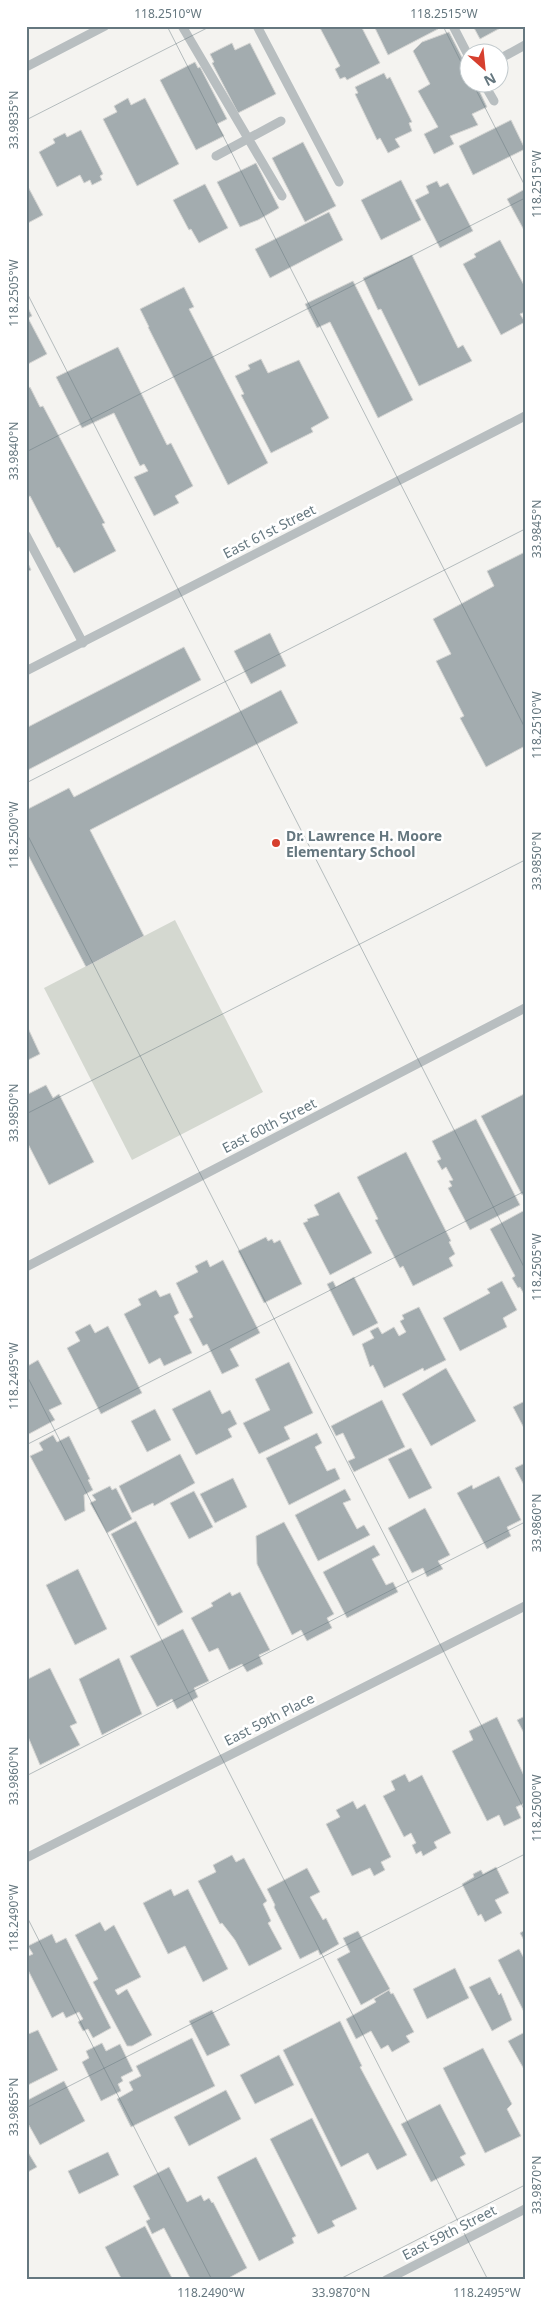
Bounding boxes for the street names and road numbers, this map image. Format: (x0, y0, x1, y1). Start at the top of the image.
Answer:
street label: East 61st Street (219, 499, 319, 563)
street label: East 60th Street (219, 1093, 319, 1157)
street label: East 59th Place (221, 1688, 317, 1750)
street label: East 59th Street (399, 2200, 499, 2264)

